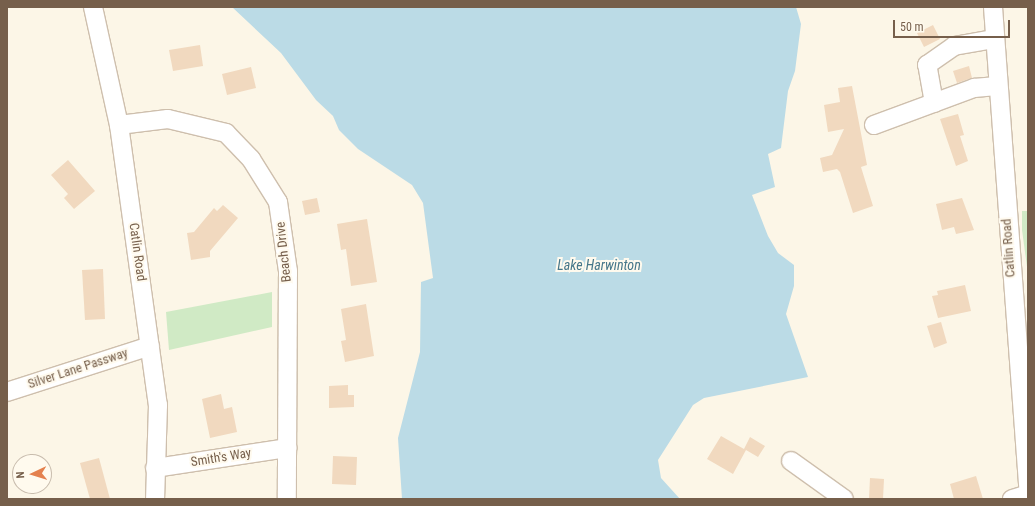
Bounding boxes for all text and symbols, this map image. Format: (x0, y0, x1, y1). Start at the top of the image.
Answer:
scale bar (895, 12, 1012, 38)
text: 50 m (900, 20, 924, 34)
street label: Catlin Road (999, 218, 1019, 278)
street label: Beach Drive (273, 221, 295, 283)
street label: Catlin Road (125, 222, 149, 282)
water label: Lake Harwinton (557, 257, 641, 273)
street label: Silver Lane Passway (26, 345, 130, 393)
street label: Smith's Way (190, 446, 252, 470)
north arrow (12, 454, 52, 494)
text: N (14, 471, 27, 479)

